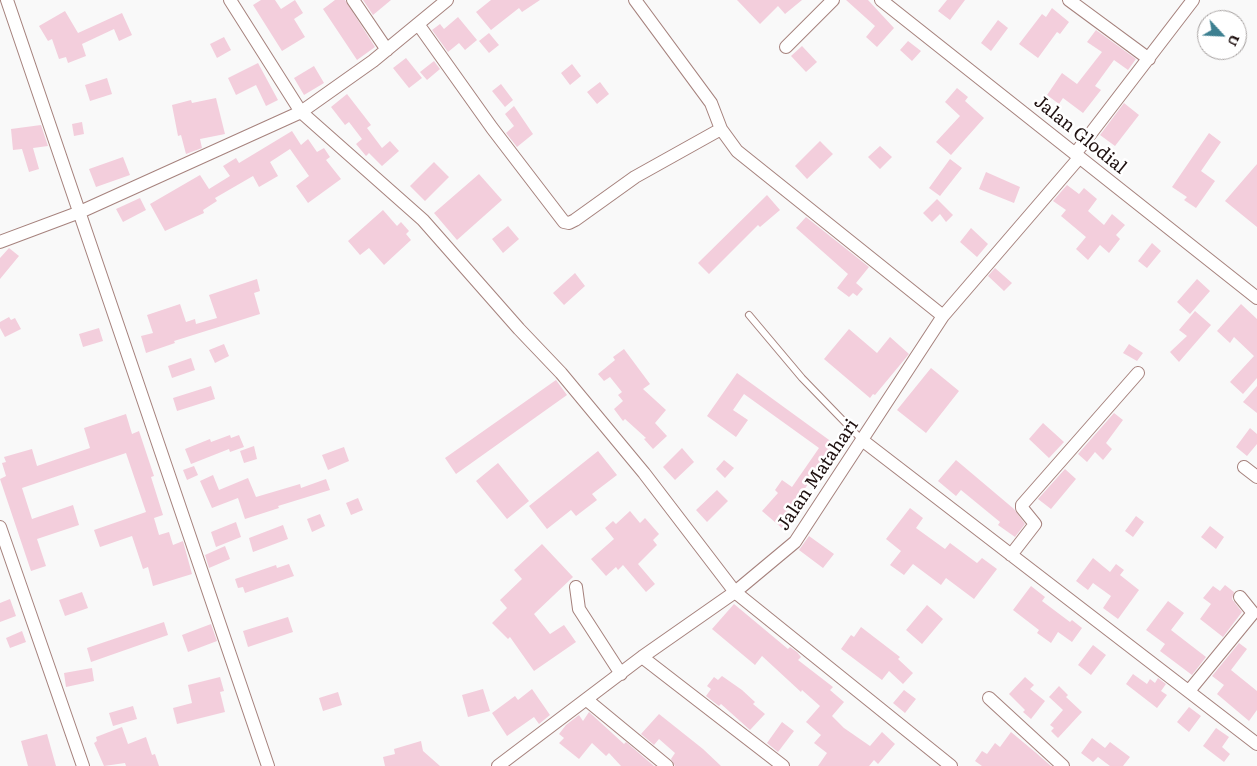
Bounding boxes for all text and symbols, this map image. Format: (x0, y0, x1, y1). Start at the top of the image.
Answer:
north arrow (1197, 10, 1247, 60)
text: U (1223, 32, 1246, 50)
street label: Jalan Glodial (1029, 91, 1131, 179)
street label: Jalan Matahari (773, 415, 863, 535)

